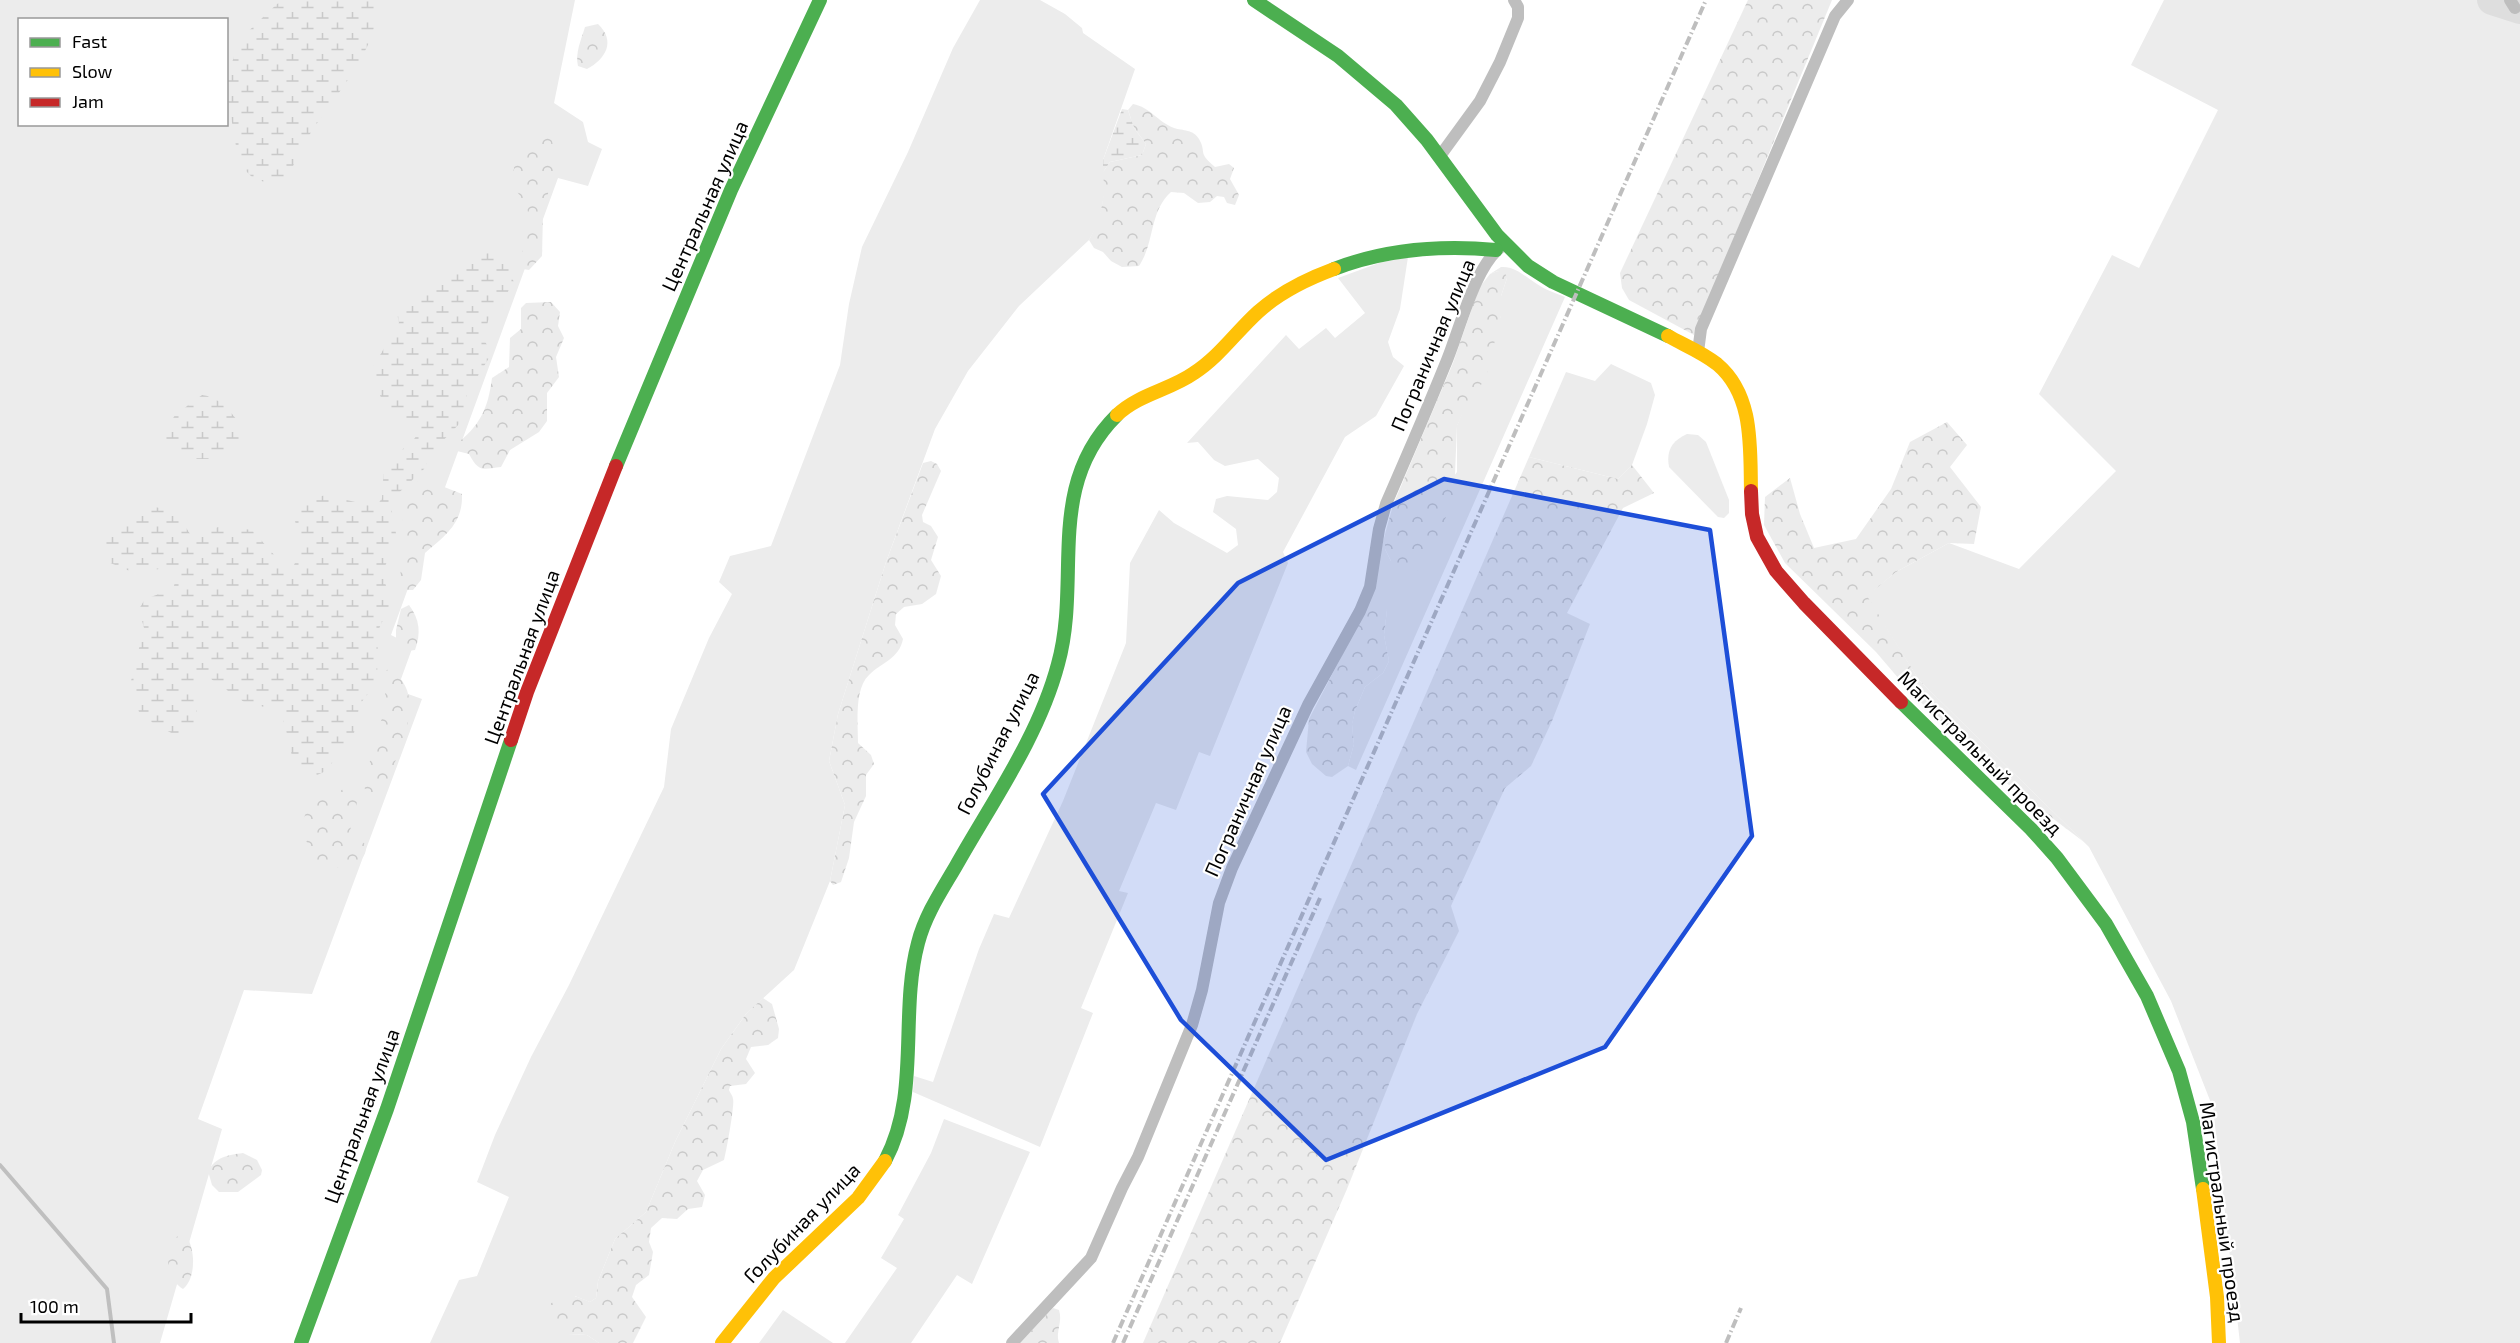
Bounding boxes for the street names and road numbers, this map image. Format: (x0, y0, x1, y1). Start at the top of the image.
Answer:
street label: Центральная улица (656, 117, 753, 295)
street label: Пограничная улица (1385, 255, 1480, 435)
street label: Центральная улица (478, 566, 565, 748)
street label: Магистральный проезд (1893, 665, 2068, 840)
street label: Голубиная улица (951, 667, 1044, 819)
street label: Пограничная улица (1199, 701, 1297, 880)
street label: Центральная улица (318, 1025, 405, 1207)
street label: Магистральный проезд (2196, 1100, 2250, 1324)
street label: Голубиная улица (738, 1157, 865, 1288)

